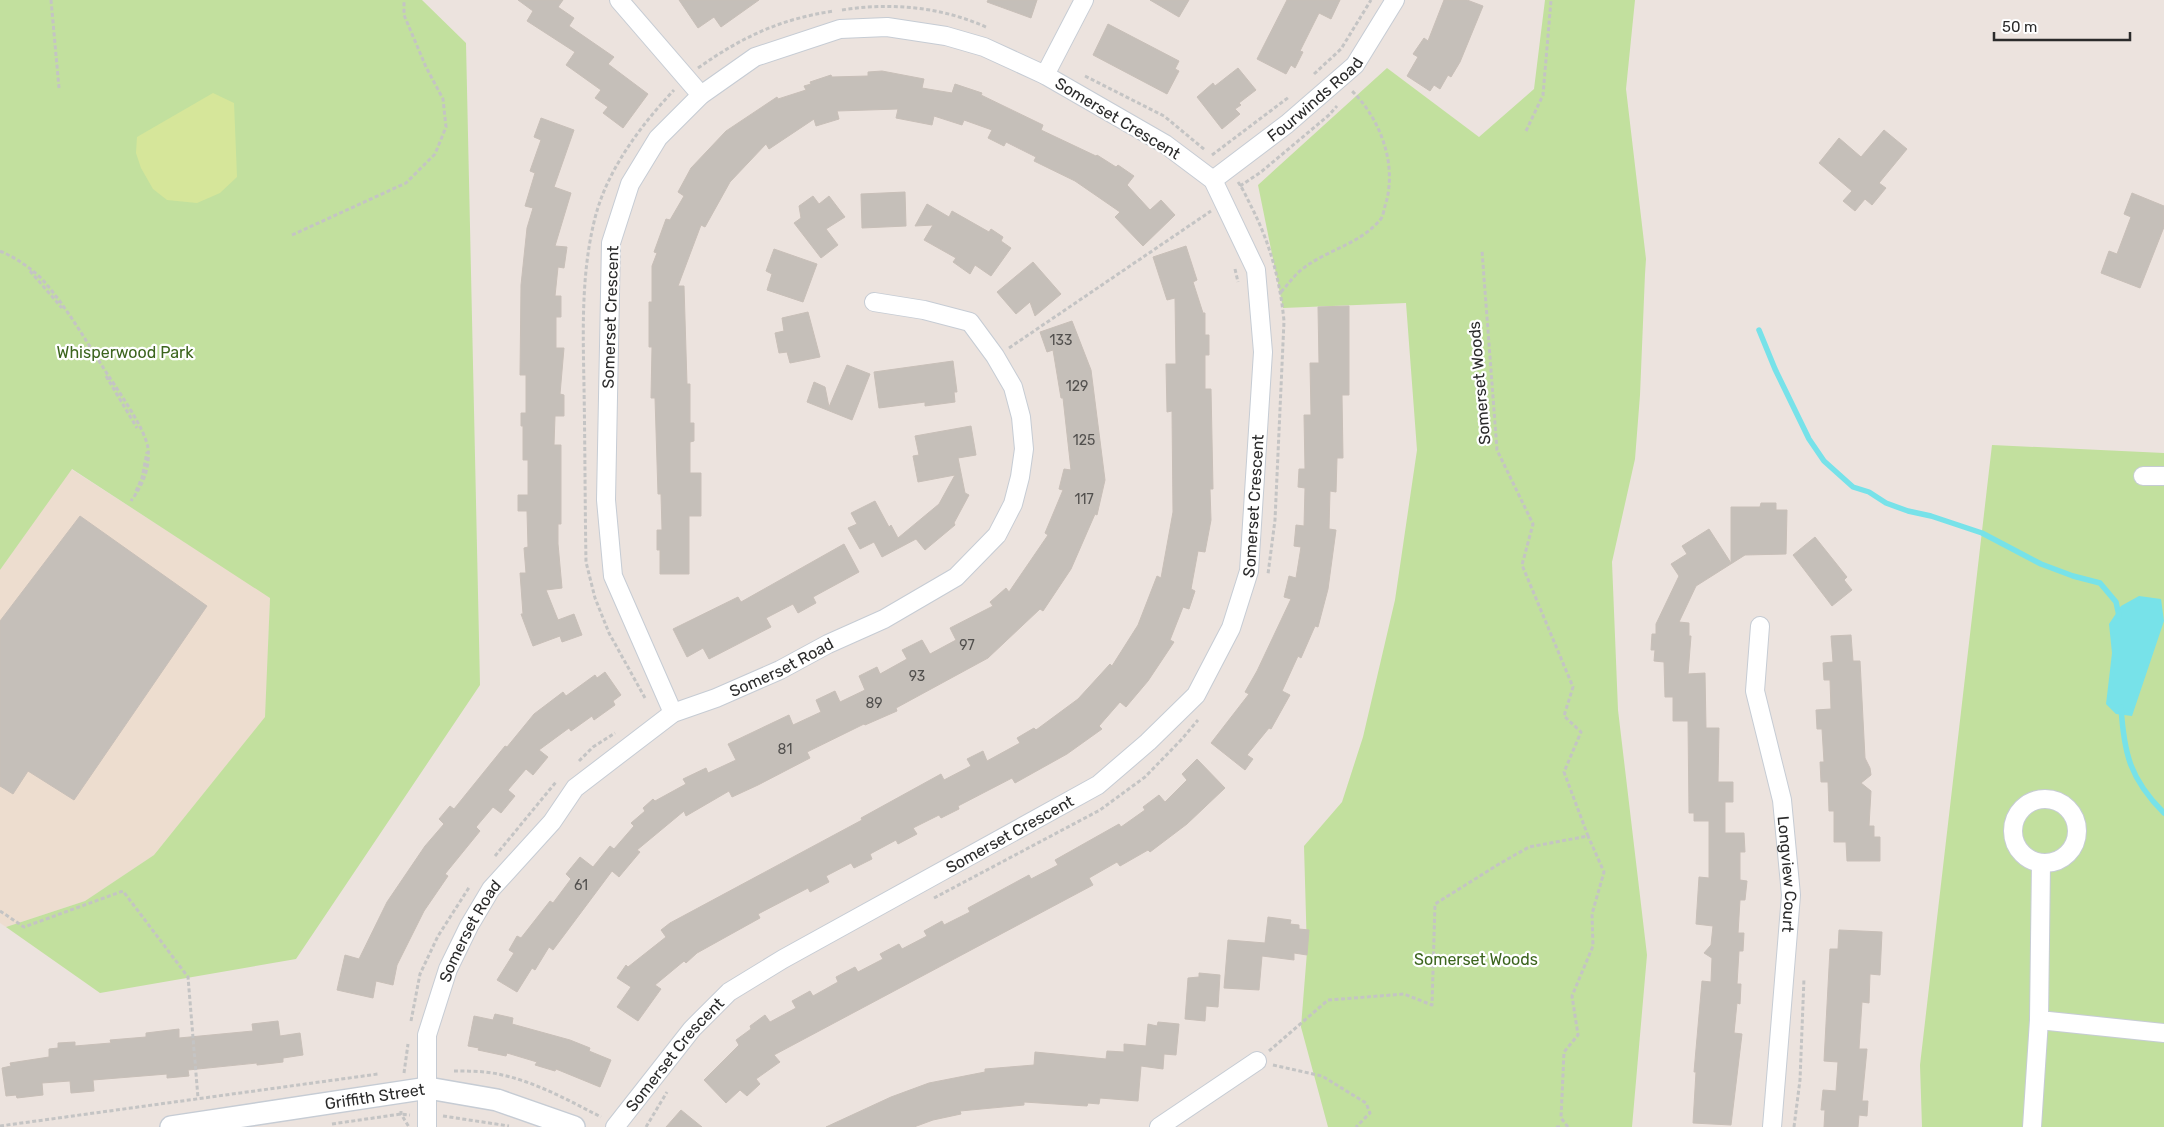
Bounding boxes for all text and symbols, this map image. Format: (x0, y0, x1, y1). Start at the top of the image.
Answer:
scale bar (1994, 10, 2130, 42)
text: 50 m (2002, 18, 2037, 36)
street label: Fourwinds Road (1263, 54, 1367, 146)
street label: Somerset Crescent (1052, 73, 1184, 163)
street label: Somerset Crescent (599, 245, 622, 389)
street label: Somerset Woods (1465, 320, 1494, 446)
house number: 133 (1050, 332, 1072, 349)
park label: Whisperwood Park (57, 343, 194, 362)
house number: 129 (1066, 378, 1088, 395)
house number: 125 (1073, 432, 1095, 449)
street label: Somerset Crescent (1239, 434, 1268, 580)
house number: 117 (1074, 491, 1094, 508)
street label: Somerset Road (727, 634, 837, 701)
house number: 97 (959, 637, 975, 654)
house number: 93 (909, 668, 925, 685)
house number: 89 (865, 695, 883, 712)
house number: 81 (778, 741, 792, 758)
street label: Somerset Crescent (943, 791, 1077, 877)
street label: Longview Court (1774, 815, 1800, 933)
street label: Somerset Road (435, 876, 505, 985)
house number: 61 (574, 877, 588, 894)
park label: Somerset Woods (1414, 950, 1538, 969)
street label: Somerset Crescent (622, 994, 728, 1116)
street label: Griffith Street (323, 1080, 426, 1114)

